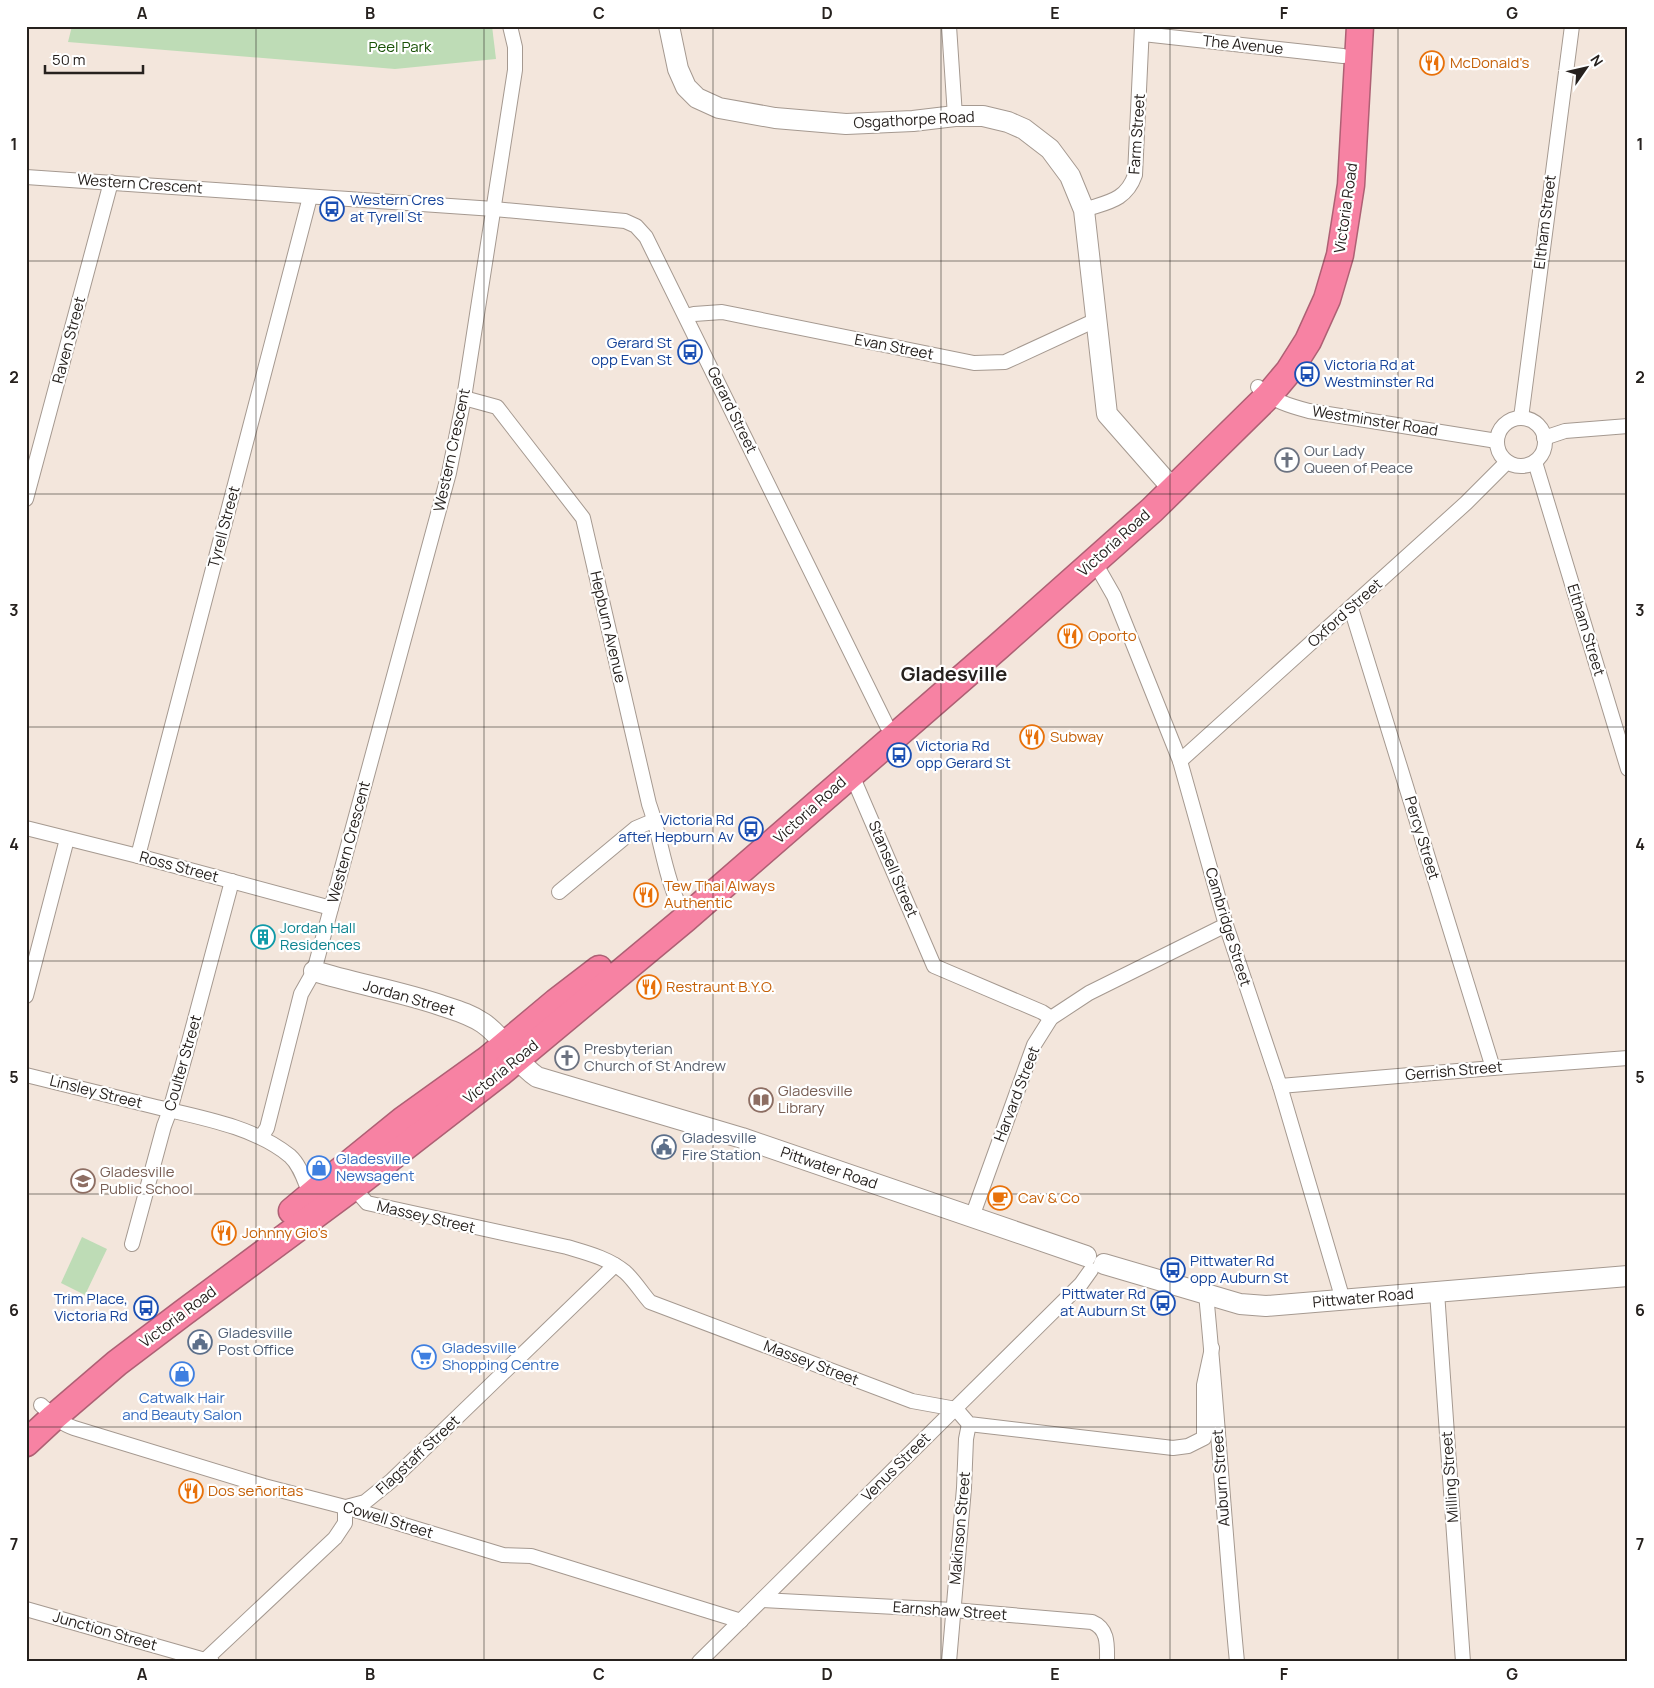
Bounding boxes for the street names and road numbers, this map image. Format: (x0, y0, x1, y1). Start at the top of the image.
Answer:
street label: The Avenue (1202, 30, 1285, 59)
street label: Farm Street (1123, 93, 1150, 175)
street label: Osgathorpe Road (853, 106, 975, 133)
street label: Victoria Road (1329, 161, 1362, 254)
street label: Western Crescent (77, 169, 203, 198)
street label: Eltham Street (1528, 173, 1561, 270)
street label: Raven Street (47, 294, 90, 386)
street label: Evan Street (853, 329, 935, 364)
street label: Gerard Street (702, 363, 762, 457)
street label: Western Crescent (428, 386, 475, 514)
street label: Westminster Road (1311, 400, 1440, 441)
street label: Tyrell Street (203, 484, 245, 570)
street label: Victoria Road (1073, 504, 1154, 581)
street label: Hepburn Avenue (585, 569, 632, 685)
street label: Oxford Street (1303, 574, 1386, 652)
street label: Eltham Street (1563, 581, 1610, 678)
street label: Victoria Road (769, 771, 850, 848)
street label: Western Crescent (322, 778, 375, 905)
street label: Percy Street (1400, 794, 1445, 882)
street label: Stansell Street (864, 817, 923, 920)
street label: Ross Street (137, 846, 221, 887)
street label: Cambridge Street (1200, 865, 1257, 989)
street label: Jordan Street (361, 974, 457, 1021)
street label: Coulter Street (159, 1012, 206, 1113)
street label: Victoria Road (459, 1035, 543, 1108)
street label: Harvard Street (989, 1043, 1044, 1145)
street label: Gerrish Street (1404, 1056, 1503, 1085)
street label: Linsley Street (47, 1070, 145, 1113)
street label: Pittwater Road (778, 1141, 881, 1194)
street label: Massey Street (375, 1195, 477, 1238)
street label: Victoria Road (135, 1281, 220, 1352)
street label: Pittwater Road (1311, 1283, 1414, 1312)
street label: Massey Street (761, 1335, 862, 1390)
street label: Flagstaff Street (371, 1410, 464, 1499)
street label: Venus Street (857, 1428, 935, 1506)
street label: Auburn Street (1207, 1429, 1234, 1527)
street label: Milling Street (1436, 1431, 1463, 1523)
street label: Makinson Street (944, 1470, 975, 1585)
street label: Cowell Street (340, 1496, 436, 1543)
street label: Earnshaw Street (892, 1596, 1008, 1625)
street label: Junction Street (51, 1606, 160, 1655)

